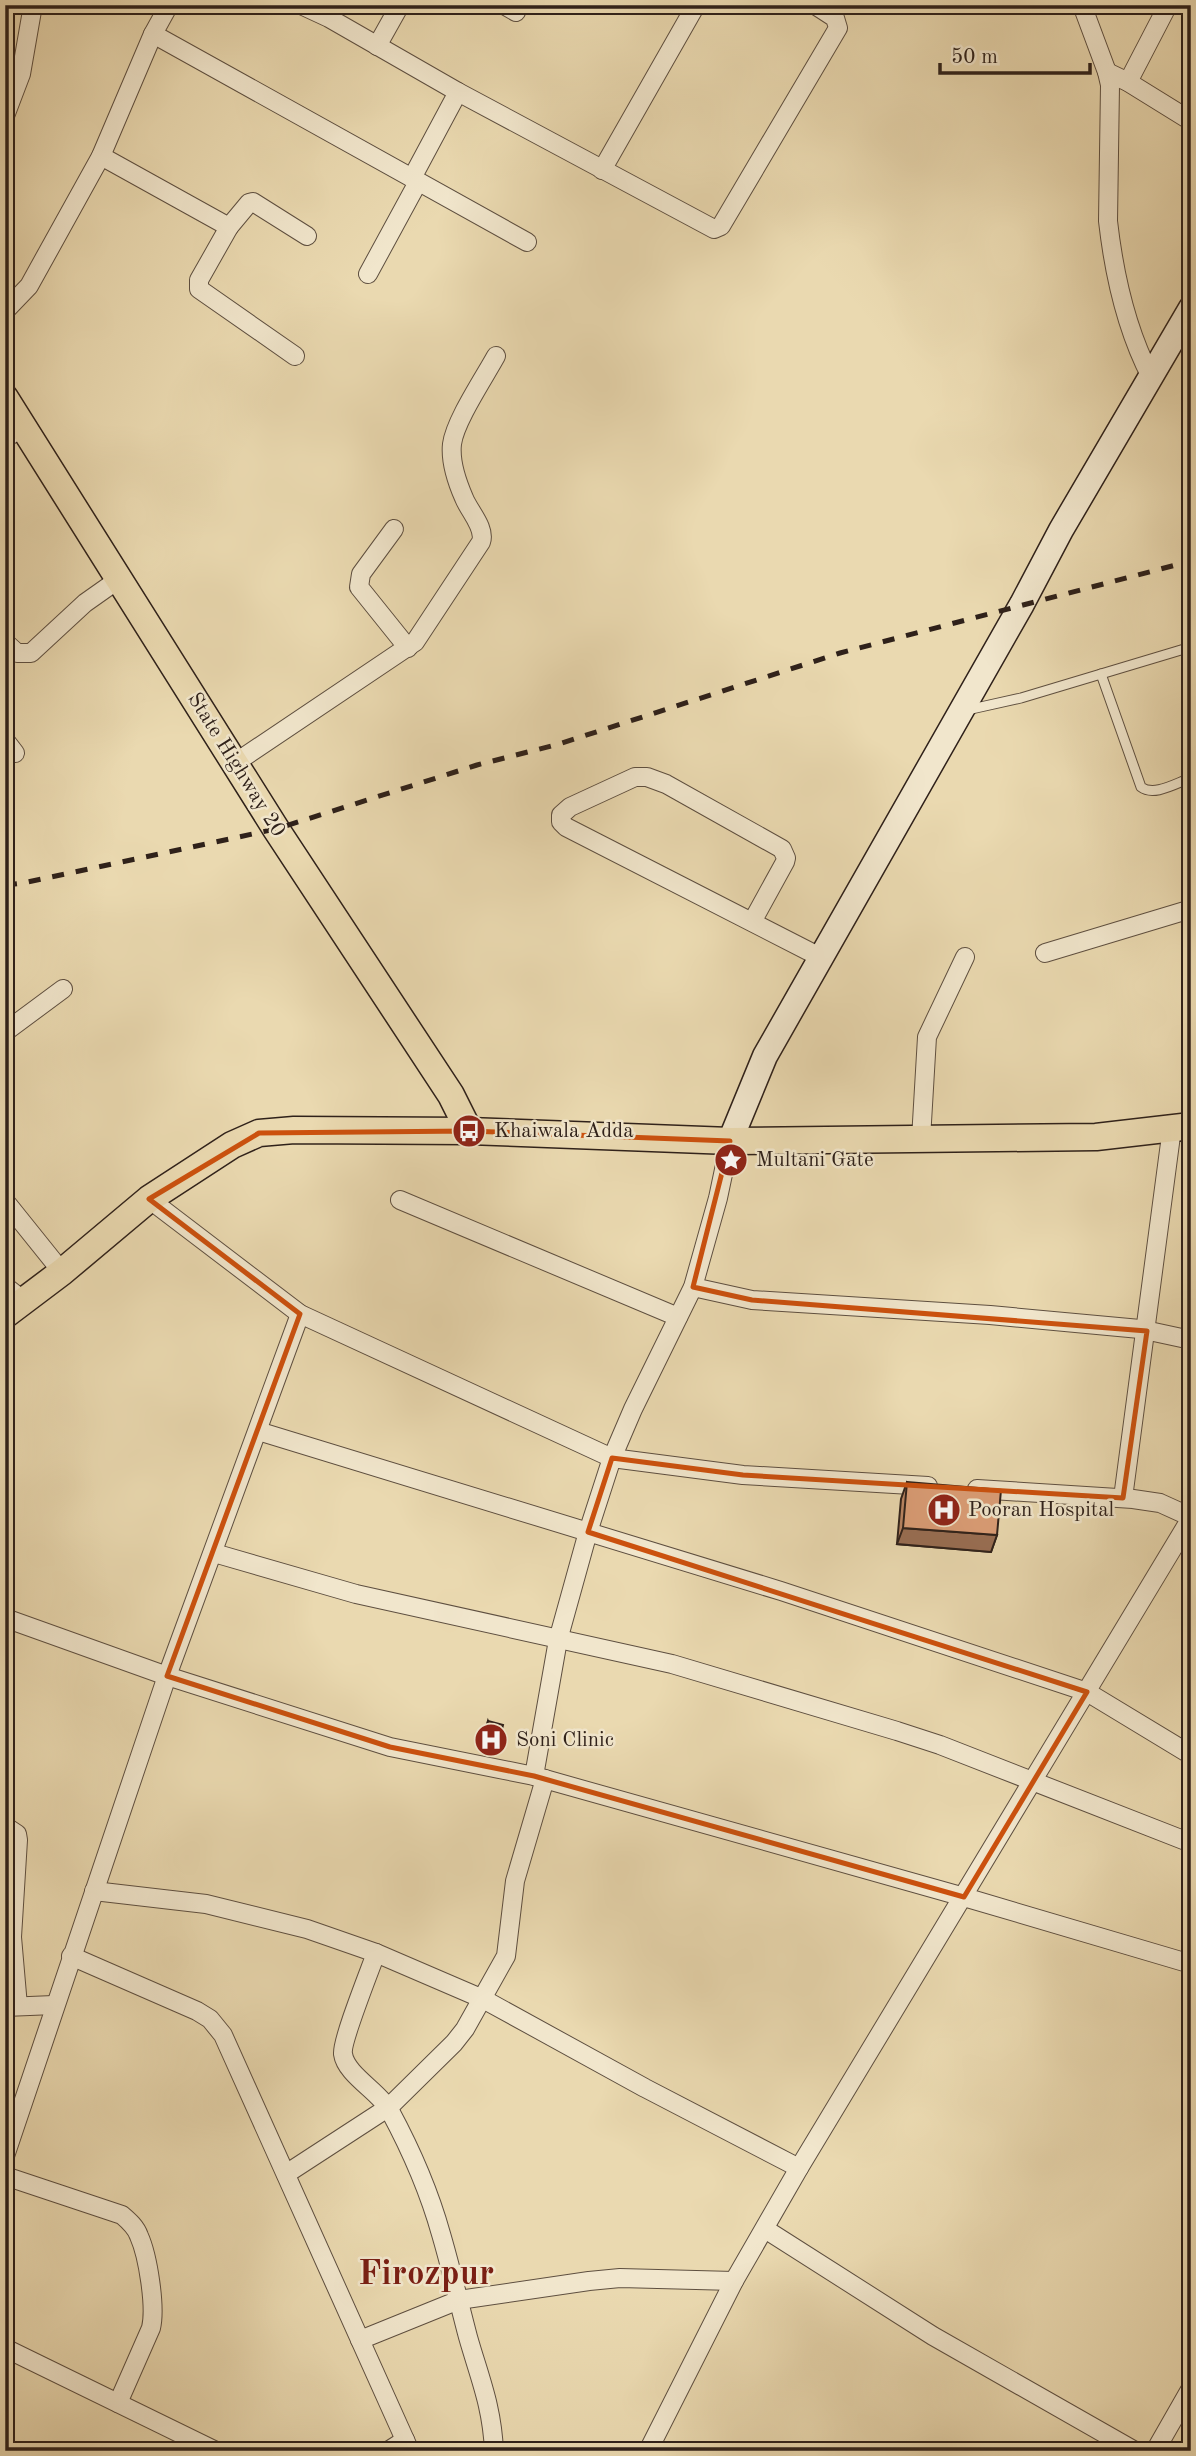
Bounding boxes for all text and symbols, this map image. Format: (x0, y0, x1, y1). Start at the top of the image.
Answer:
scale bar (940, 32, 1091, 76)
text: 50 m (951, 47, 998, 68)
street label: State Highway 20 (183, 689, 289, 841)
bus stop icon: Khaiwala Adda (450, 1112, 488, 1150)
place label: Khaiwala Adda (494, 1121, 634, 1142)
place icon: Multani Gate (712, 1141, 750, 1179)
place label: Multani Gate (756, 1150, 874, 1171)
hospital icon: Pooran Hospital (925, 1491, 963, 1529)
place label: Pooran Hospital (968, 1500, 1115, 1521)
hospital icon: Soni Clinic (472, 1721, 510, 1759)
place label: Soni Clinic (516, 1730, 614, 1751)
district label: Firozpur (358, 2257, 494, 2292)

